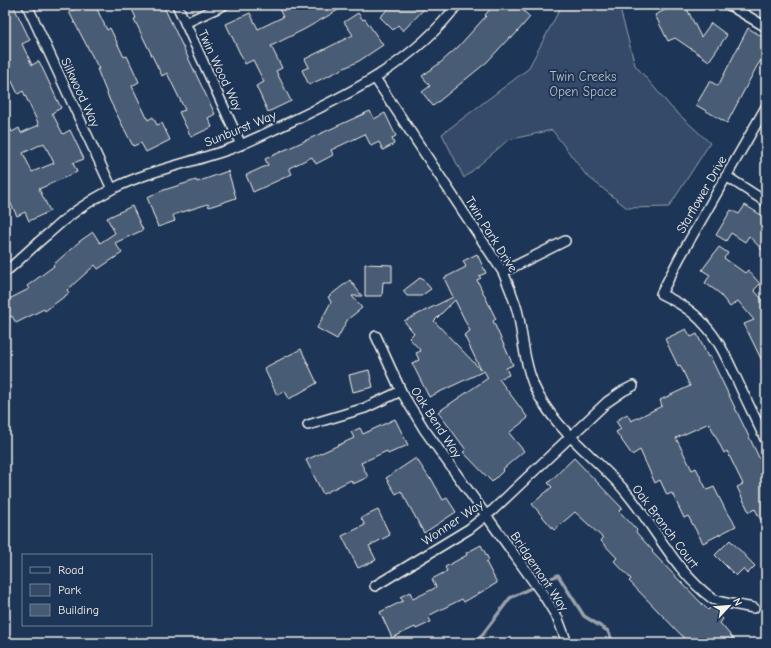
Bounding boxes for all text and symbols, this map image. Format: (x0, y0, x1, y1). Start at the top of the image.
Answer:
street label: Twin Wood Way (195, 27, 246, 113)
street label: Silkwood Way (58, 55, 103, 129)
park label: Twin Creeks Open Space (550, 69, 617, 99)
street label: Sunburst Way (202, 107, 278, 150)
street label: Starflower Drive (673, 152, 730, 236)
street label: Twin Park Drive (462, 194, 521, 275)
street label: Oak Bend Way (408, 384, 465, 461)
street label: Oak Branch Court (629, 482, 703, 572)
street label: Wonner Way (419, 496, 486, 548)
street label: Bridgemont Way (508, 529, 572, 614)
legend (22, 554, 152, 626)
text: Road (58, 563, 84, 577)
text: Park (58, 583, 81, 597)
north arrow (709, 586, 749, 626)
text: N (730, 596, 745, 608)
text: Building (58, 603, 99, 617)

